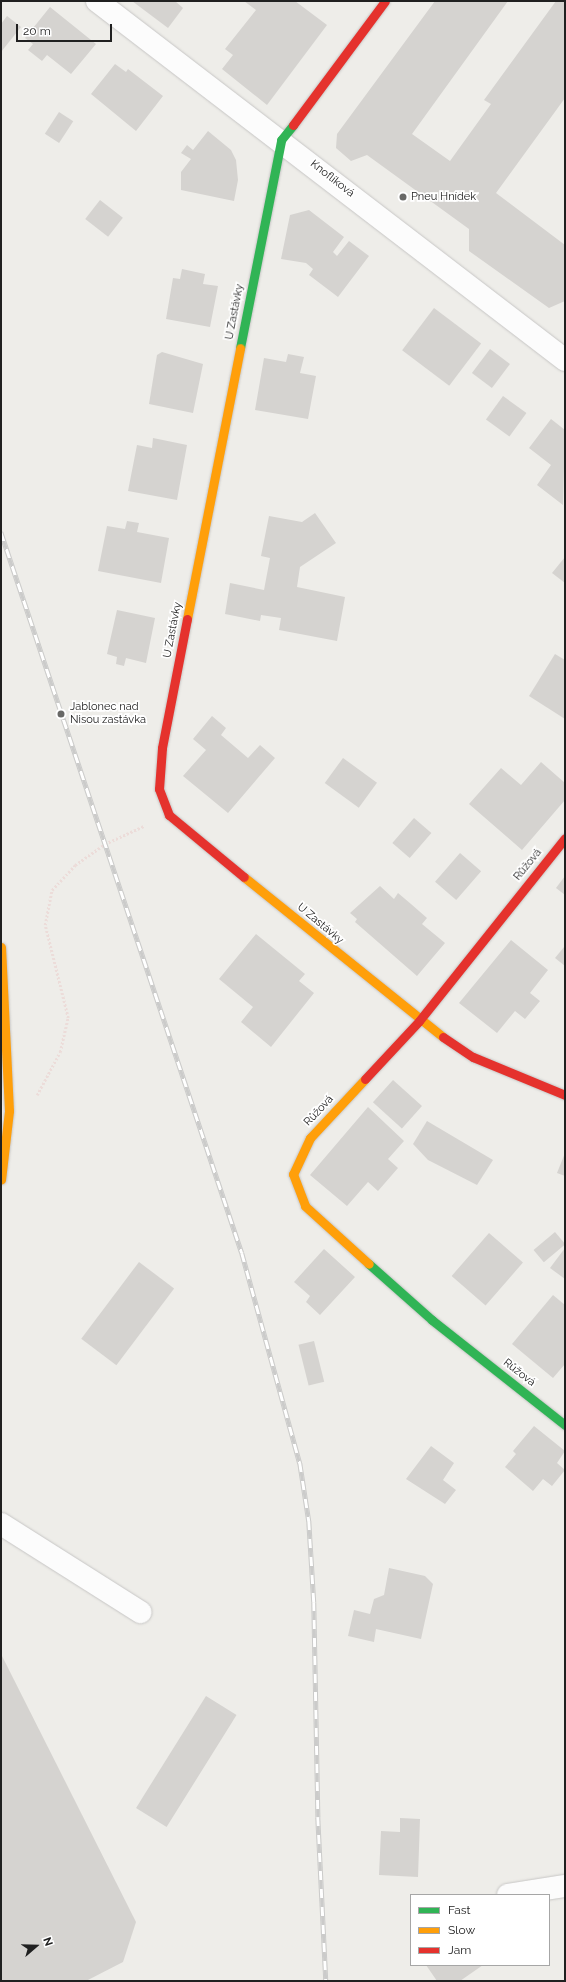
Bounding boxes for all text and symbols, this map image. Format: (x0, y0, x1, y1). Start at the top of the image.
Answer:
scale bar (18, 16, 114, 42)
text: 20 m (23, 24, 51, 38)
street label: Knoflíková (307, 158, 357, 200)
place label: Pneu Hnídek (411, 190, 476, 204)
marker: Pneu Hnídek (398, 192, 408, 202)
street label: U Zastávky (223, 283, 247, 341)
street label: U Zastávky (161, 601, 185, 659)
place label: Jablonec nad Nisou zastávka (70, 701, 146, 727)
marker: Jablonec nad Nisou zastávka (55, 708, 67, 720)
street label: Růžová (511, 846, 545, 884)
street label: U Zastávky (294, 901, 346, 947)
street label: Růžová (302, 1093, 336, 1129)
street label: Růžová (500, 1356, 538, 1390)
legend (410, 1894, 550, 1966)
text: Fast (448, 1903, 471, 1917)
text: Slow (448, 1923, 475, 1937)
north arrow (16, 1926, 56, 1966)
text: N (40, 1936, 55, 1948)
text: Jam (448, 1943, 471, 1957)

